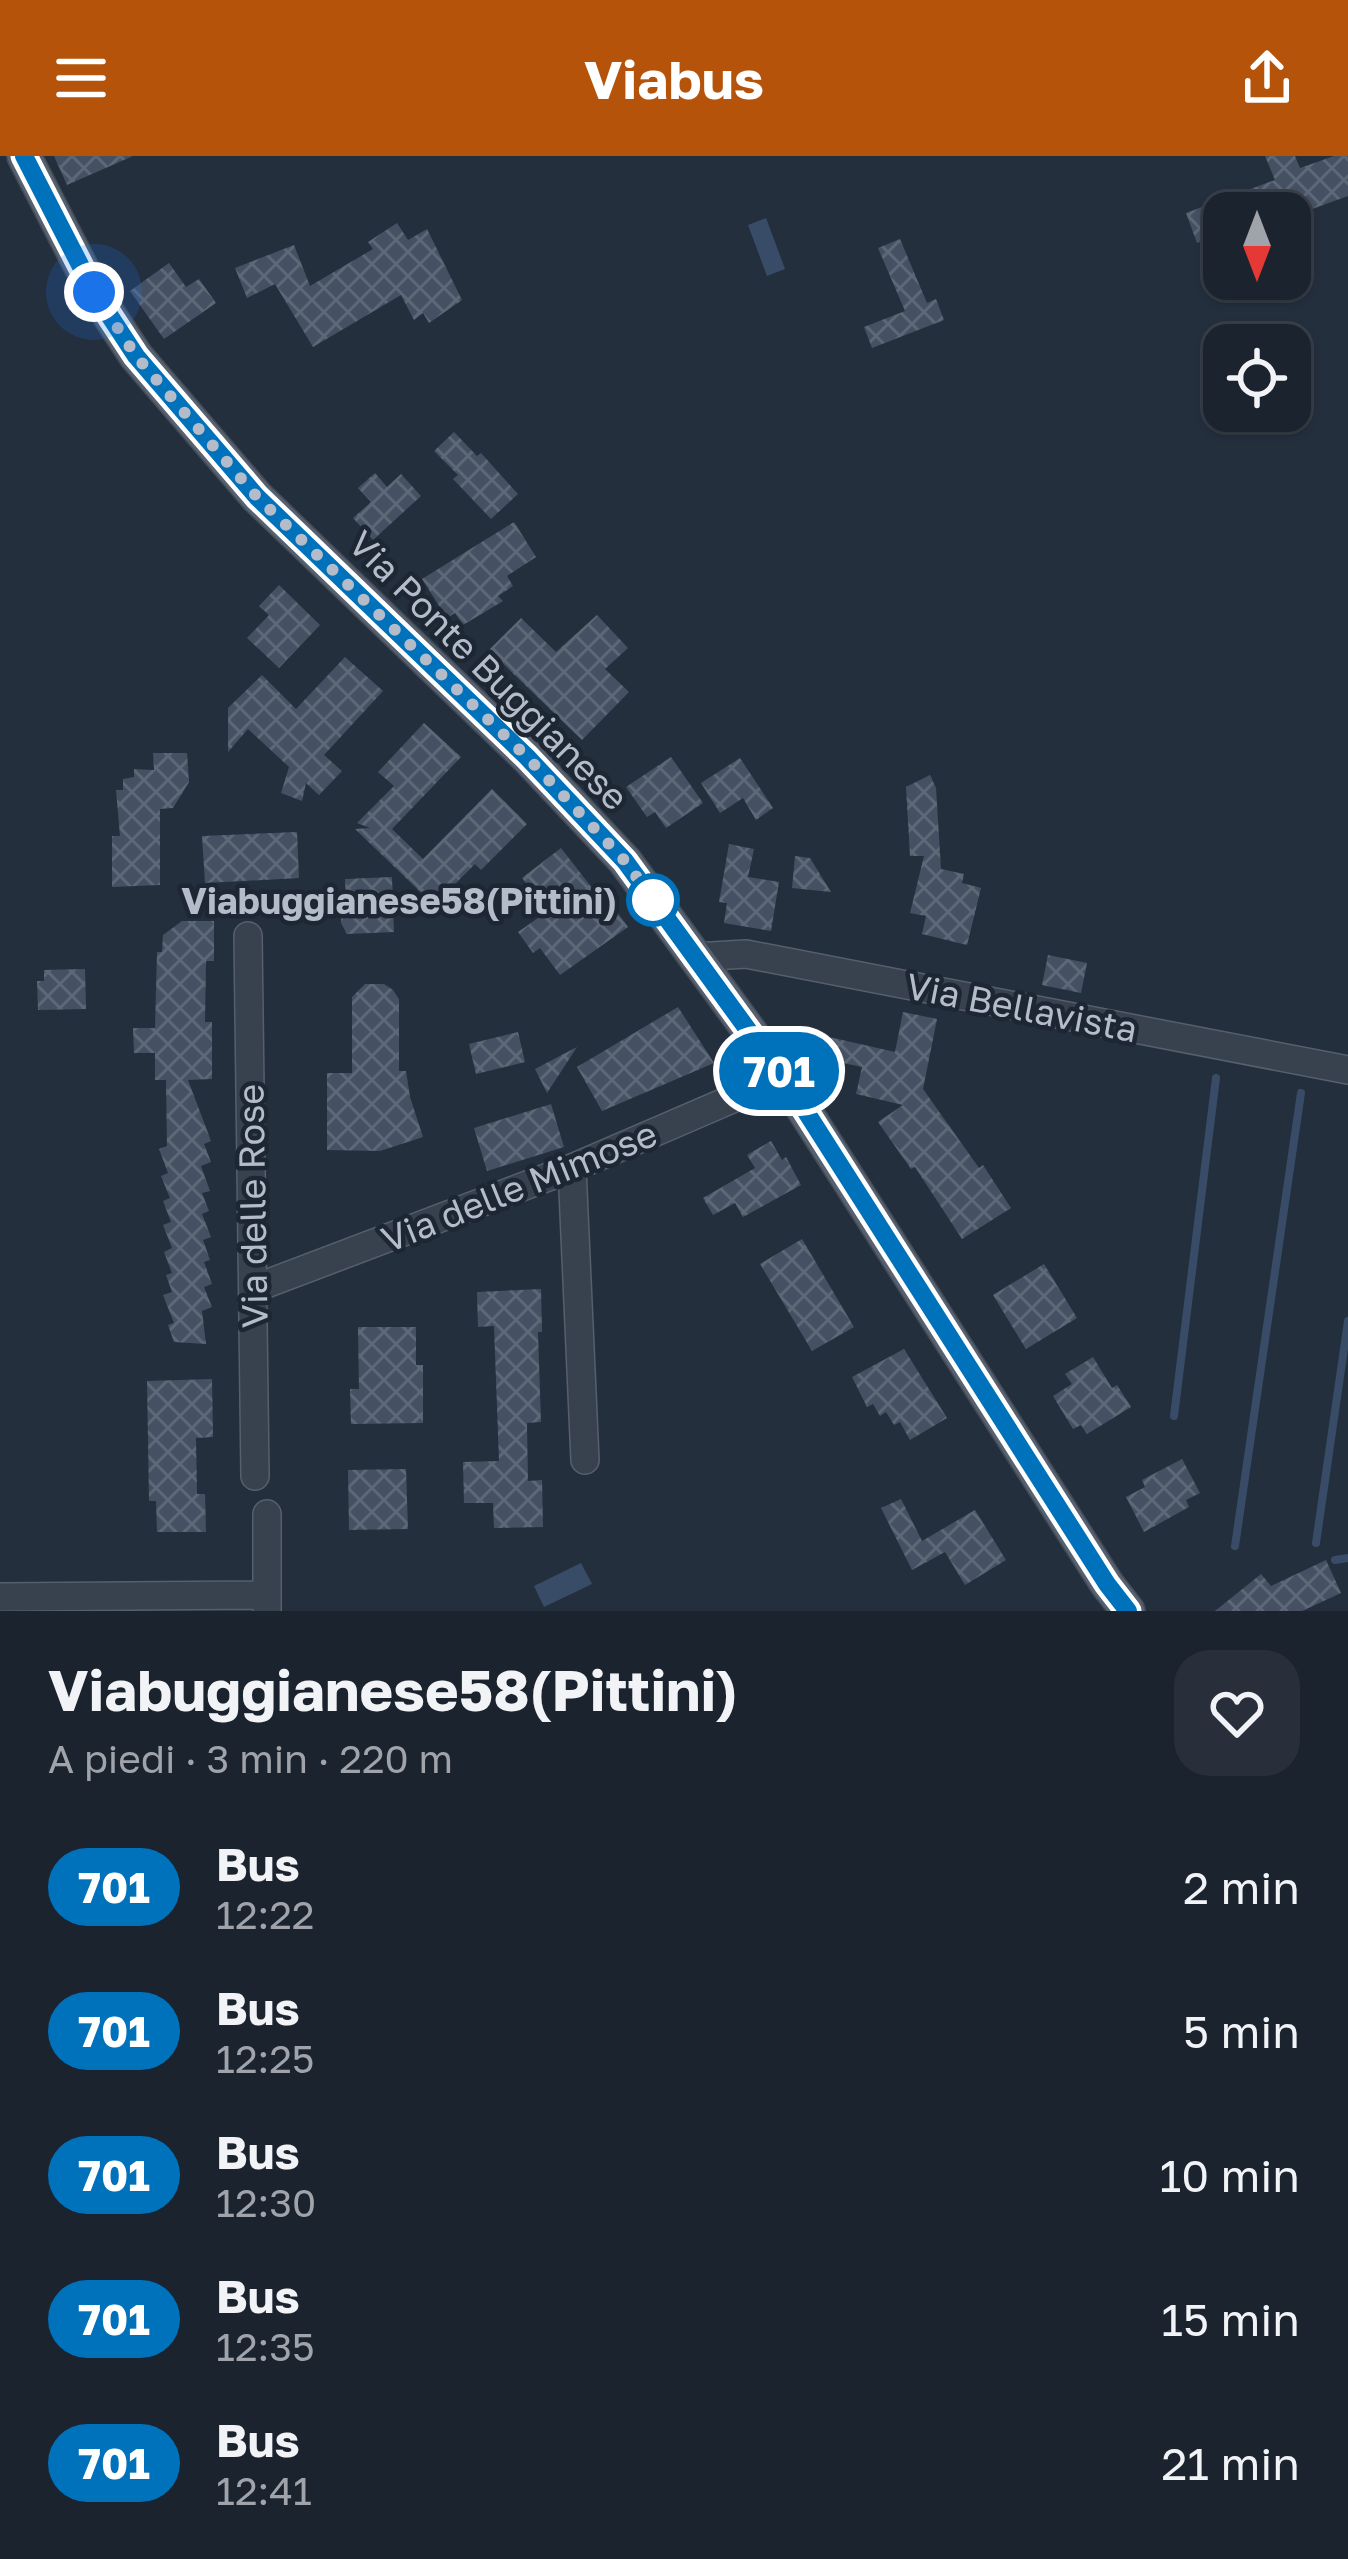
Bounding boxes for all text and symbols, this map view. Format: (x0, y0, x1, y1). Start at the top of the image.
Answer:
icon: menu (48, 45, 114, 111)
icon: share (1234, 45, 1300, 111)
text: Viabus (584, 46, 764, 111)
north arrow (1203, 192, 1311, 300)
map controls (1203, 192, 1311, 432)
your location (64, 262, 124, 322)
button: locate (1203, 324, 1311, 432)
street label: Via Ponte Buggianese (340, 521, 638, 819)
marker: Viabuggianese58(Pittini) (628, 875, 678, 925)
place label: Viabuggianese58(Pittini) (181, 879, 617, 922)
street label: Via Bellavista (903, 964, 1141, 1050)
line badge: 701 (710, 1032, 848, 1110)
text: 701 (743, 1046, 815, 1096)
street label: Via delle Rose (228, 1083, 276, 1329)
street label: Via delle Mimose (375, 1111, 663, 1261)
button: heart (1174, 1650, 1300, 1776)
text: Viabuggianese58(Pittini) (48, 1655, 738, 1724)
text: A piedi · 3 min · 220 m (48, 1735, 453, 1782)
text: Bus (216, 1837, 300, 1891)
text: 2 min (1183, 1860, 1300, 1914)
text: 701 (78, 1862, 150, 1912)
text: 12:22 (216, 1891, 314, 1938)
text: Bus (216, 1981, 300, 2035)
text: 5 min (1183, 2004, 1300, 2058)
text: 701 (78, 2006, 150, 2056)
text: 12:25 (216, 2035, 314, 2082)
text: Bus (216, 2125, 300, 2179)
text: 10 min (1159, 2148, 1300, 2202)
text: 701 (78, 2150, 150, 2200)
text: 12:30 (216, 2179, 316, 2226)
text: Bus (216, 2269, 300, 2323)
text: 15 min (1161, 2292, 1300, 2346)
text: 701 (78, 2294, 150, 2344)
text: 12:35 (216, 2323, 315, 2370)
text: Bus (216, 2413, 300, 2467)
text: 21 min (1161, 2436, 1300, 2490)
text: 701 (78, 2438, 150, 2488)
text: 12:41 (216, 2467, 312, 2514)

